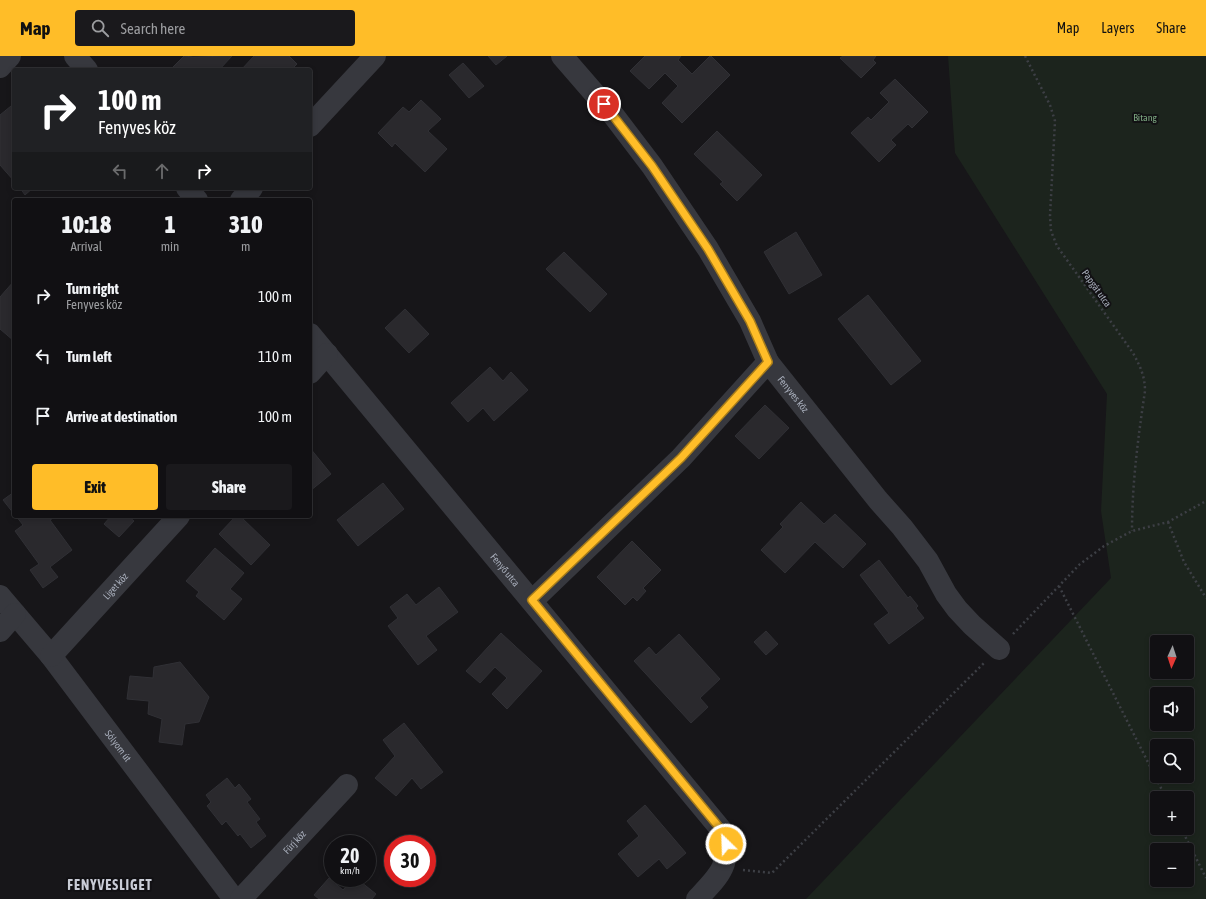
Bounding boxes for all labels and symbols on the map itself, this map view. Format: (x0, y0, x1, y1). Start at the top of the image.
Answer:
pin (587, 87, 621, 121)
park label: Bitang (1133, 112, 1158, 123)
street label: Papgát utca (1080, 267, 1114, 309)
street label: Fenyves köz (775, 374, 811, 415)
street label: Fenyő utca (488, 551, 522, 589)
street label: Liget köz (101, 571, 130, 602)
north arrow (1150, 635, 1194, 679)
street label: Sólyom út (103, 728, 134, 764)
position arrow (705, 823, 747, 865)
street label: Fürj köz (281, 828, 308, 856)
speed limit sign: 30 (384, 835, 436, 887)
district label: FENYVESLIGET (67, 877, 153, 893)

